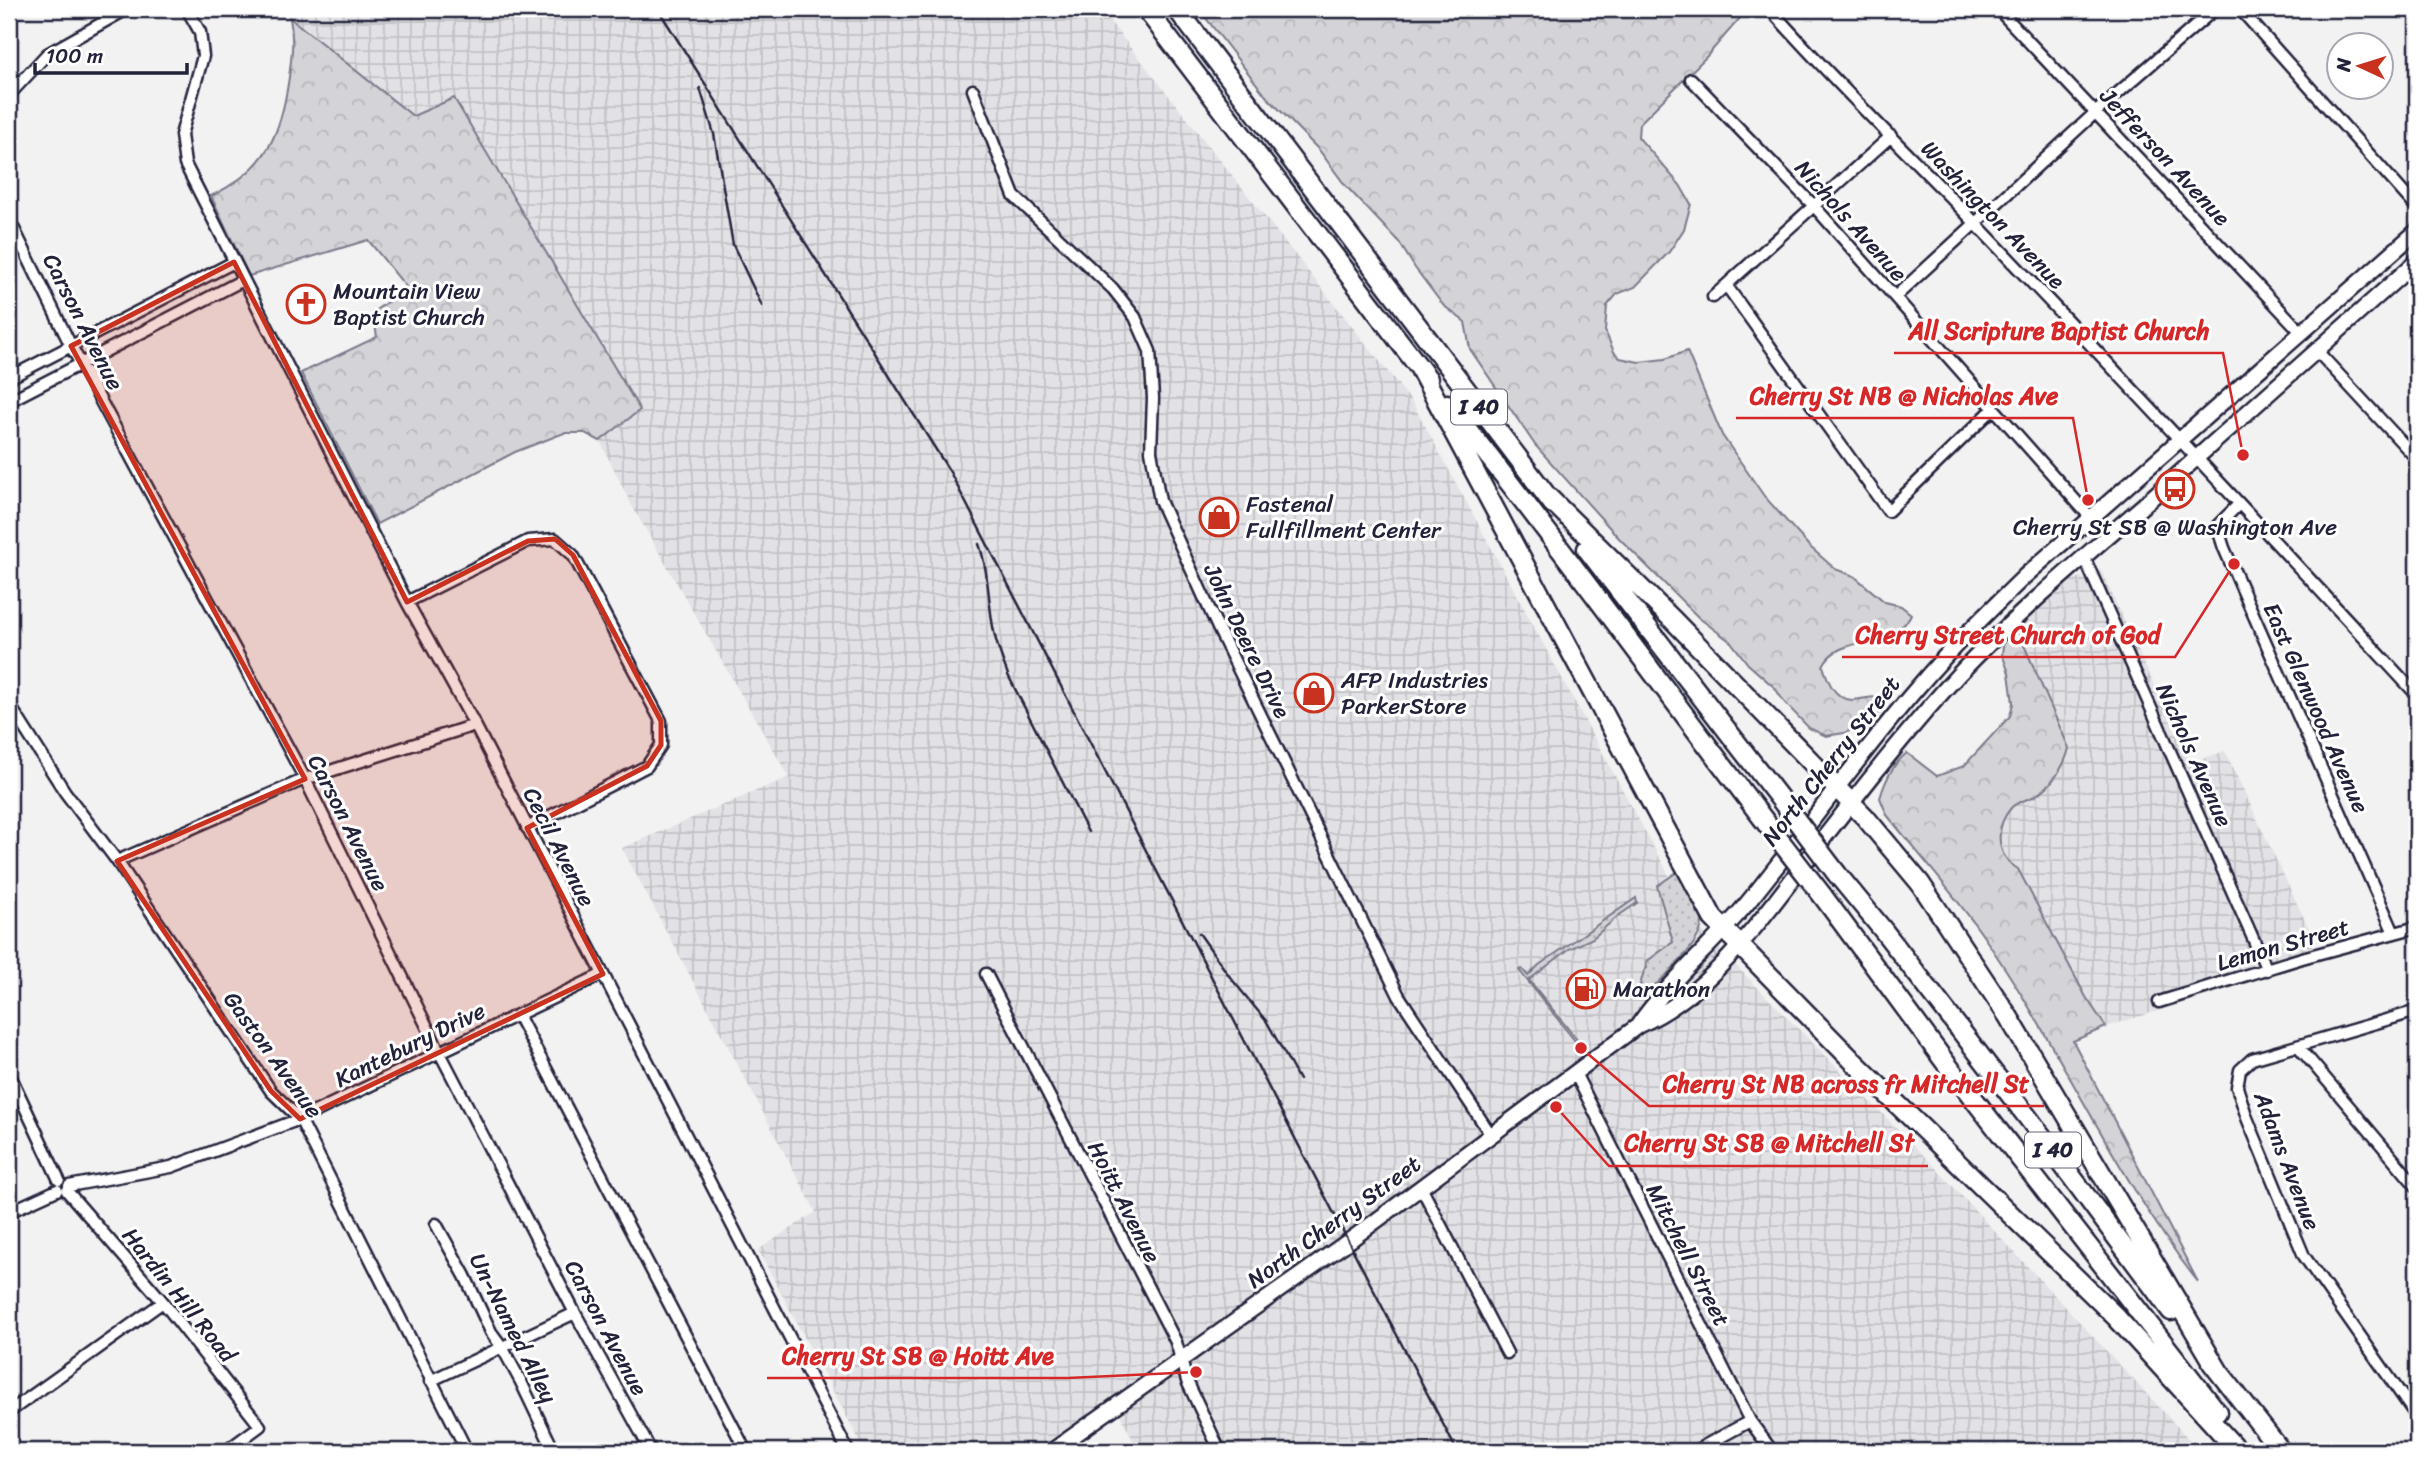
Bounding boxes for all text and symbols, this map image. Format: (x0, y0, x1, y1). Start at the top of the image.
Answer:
scale bar (35, 32, 187, 76)
north arrow (2324, 32, 2394, 102)
text: 100 m (46, 37, 103, 75)
text: N (2327, 56, 2361, 74)
street label: Jefferson Avenue (2089, 77, 2241, 236)
street label: Washington Avenue (1910, 130, 2076, 300)
street label: Nichols Avenue (1784, 150, 1918, 292)
street label: Carson Avenue (31, 246, 135, 398)
place label: Mountain View Baptist Church (333, 271, 485, 338)
church icon: Mountain View Baptist Church (285, 283, 327, 325)
callout: All Scripture Baptist Church (1894, 308, 2223, 353)
text: All Scripture Baptist Church (1908, 310, 2210, 352)
callout: Cherry St NB @ Nicholas Ave (1736, 373, 2073, 418)
text: Cherry St NB @ Nicholas Ave (1749, 375, 2059, 417)
road number: I 40 (1451, 390, 1507, 424)
bus stop icon: Cherry St SB @ Washington Ave (2154, 468, 2196, 510)
place label: Fastenal Fullfillment Center (1246, 484, 1442, 551)
shop icon: Fastenal Fullfillment Center (1198, 496, 1240, 538)
place label: Cherry St SB @ Washington Ave (2013, 507, 2337, 548)
street label: John Deere Drive (1191, 556, 1302, 726)
street label: East Glenwood Avenue (2251, 596, 2381, 820)
callout: Cherry Street Church of God (1842, 612, 2175, 657)
text: Cherry Street Church of God (1855, 614, 2163, 656)
place label: AFP Industries ParkerStore (1340, 660, 1488, 727)
street label: North Cherry Street (1751, 667, 1911, 855)
shop icon: AFP Industries ParkerStore (1293, 672, 1335, 714)
street label: Nichols Avenue (2144, 676, 2244, 834)
street label: Carson Avenue (296, 747, 400, 899)
street label: Cecil Avenue (511, 780, 607, 914)
street label: Lemon Street (2212, 907, 2354, 983)
fuel station icon: Marathon (1565, 968, 1607, 1010)
place label: Marathon (1613, 969, 1710, 1010)
street label: Gaston Avenue (212, 982, 334, 1128)
street label: Kantebury Drive (327, 991, 493, 1099)
callout: Cherry St NB across fr Mitchell St (1649, 1061, 2044, 1106)
text: Cherry St NB across fr Mitchell St (1662, 1063, 2030, 1105)
street label: Adams Avenue (2241, 1085, 2332, 1237)
callout: Cherry St SB @ Mitchell St (1609, 1121, 1928, 1166)
text: Cherry St SB @ Mitchell St (1623, 1122, 1915, 1164)
road number: I 40 (2025, 1132, 2081, 1168)
street label: Hoitt Avenue (1076, 1134, 1172, 1271)
street label: North Cherry Street (1238, 1144, 1430, 1300)
street label: Mitchell Street (1634, 1176, 1742, 1334)
street label: Hardin Hill Road (111, 1218, 248, 1374)
street label: Un-Named Alley (457, 1245, 569, 1411)
street label: Carson Avenue (553, 1252, 659, 1404)
callout: Cherry St SB @ Hoitt Ave (767, 1333, 1068, 1378)
text: Cherry St SB @ Hoitt Ave (781, 1335, 1054, 1377)

